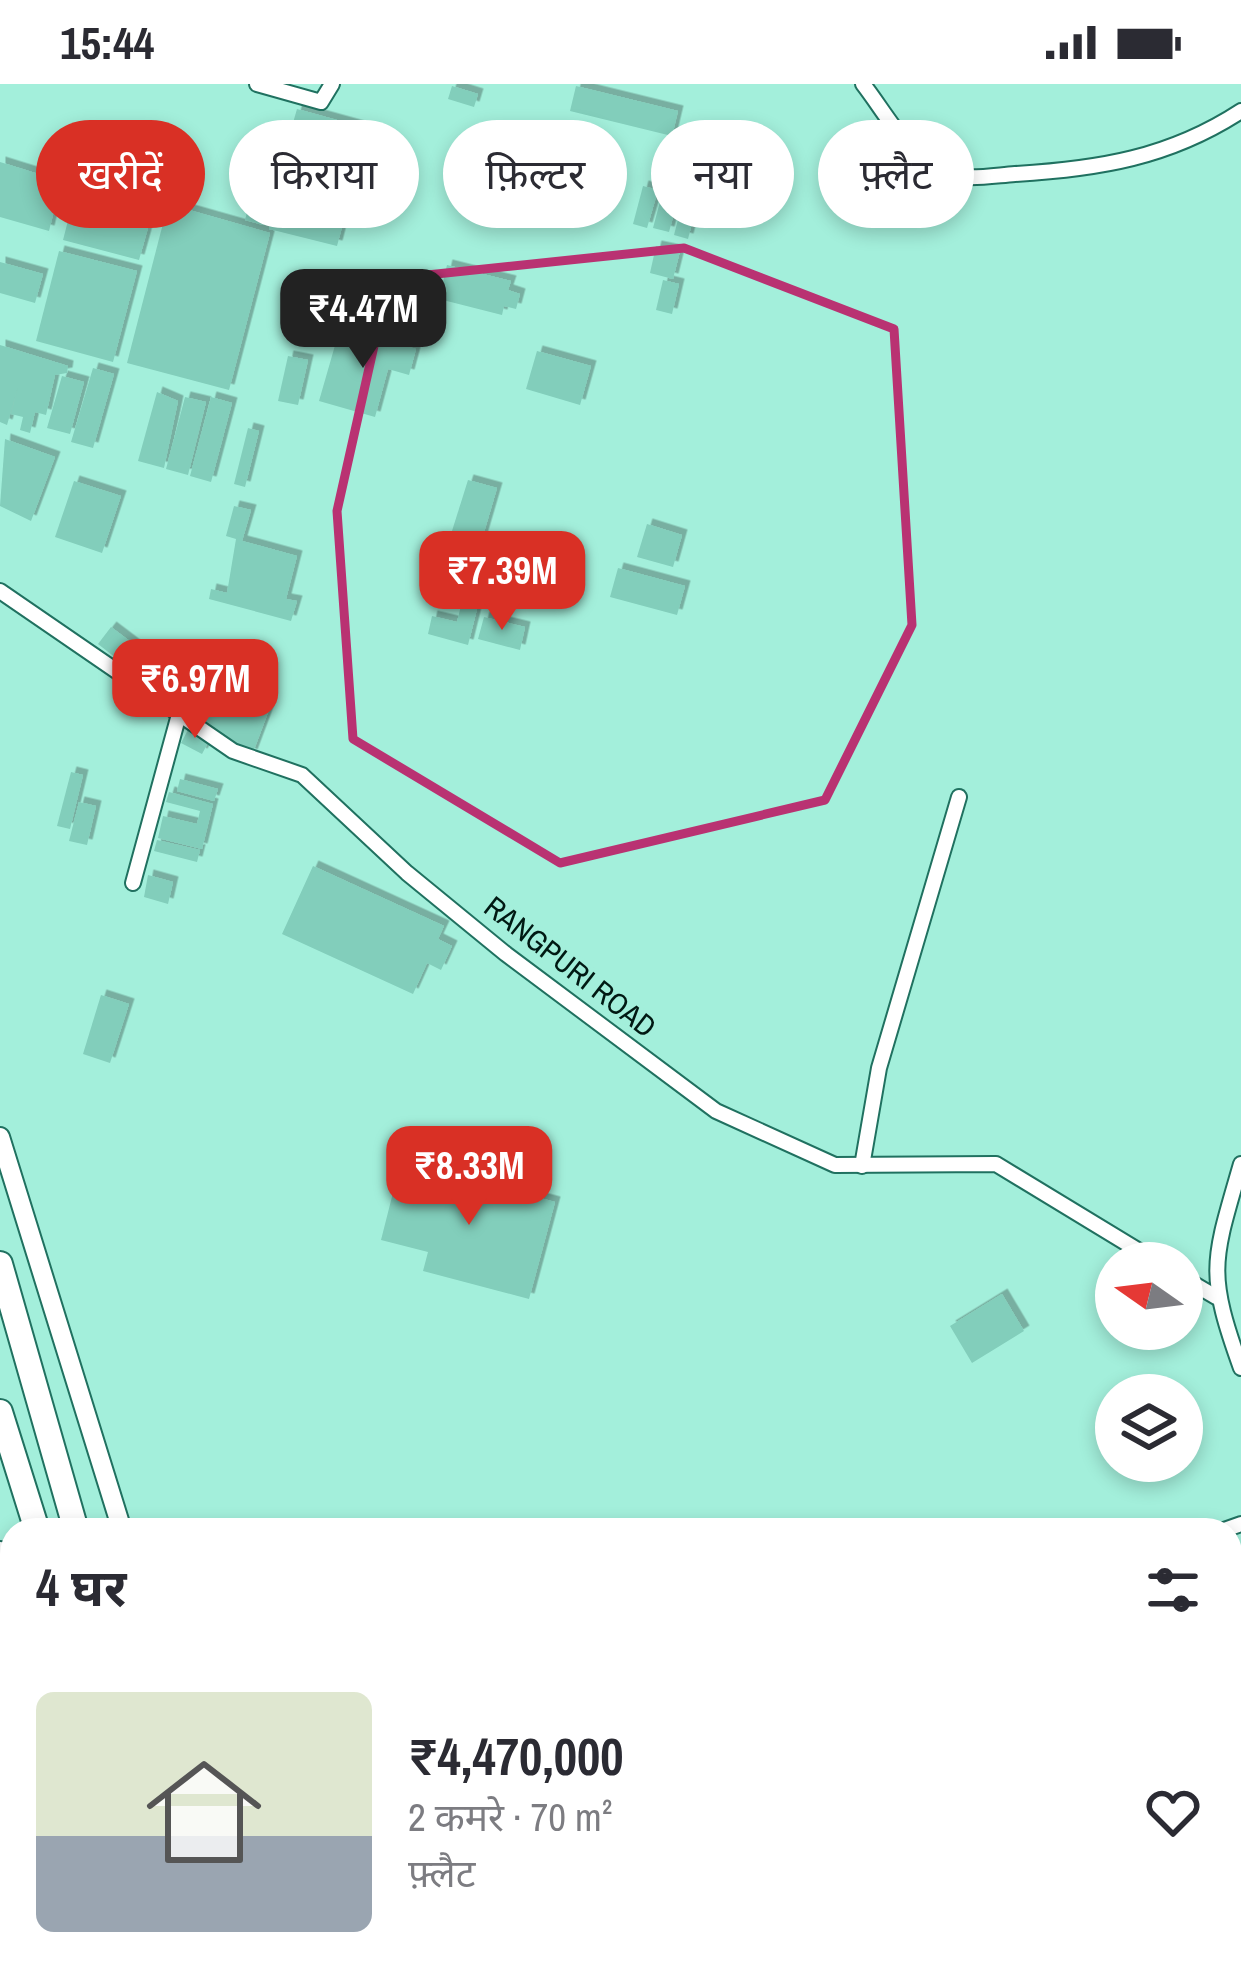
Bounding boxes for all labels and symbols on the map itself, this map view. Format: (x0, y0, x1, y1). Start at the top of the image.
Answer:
pin: ₹4.47M (265, 269, 461, 371)
pin: ₹7.39M (404, 531, 600, 633)
pin: ₹6.97M (97, 639, 293, 741)
street label: RANGPURI ROAD (476, 886, 665, 1046)
pin: ₹8.33M (371, 1126, 567, 1228)
north arrow (1095, 1242, 1203, 1350)

